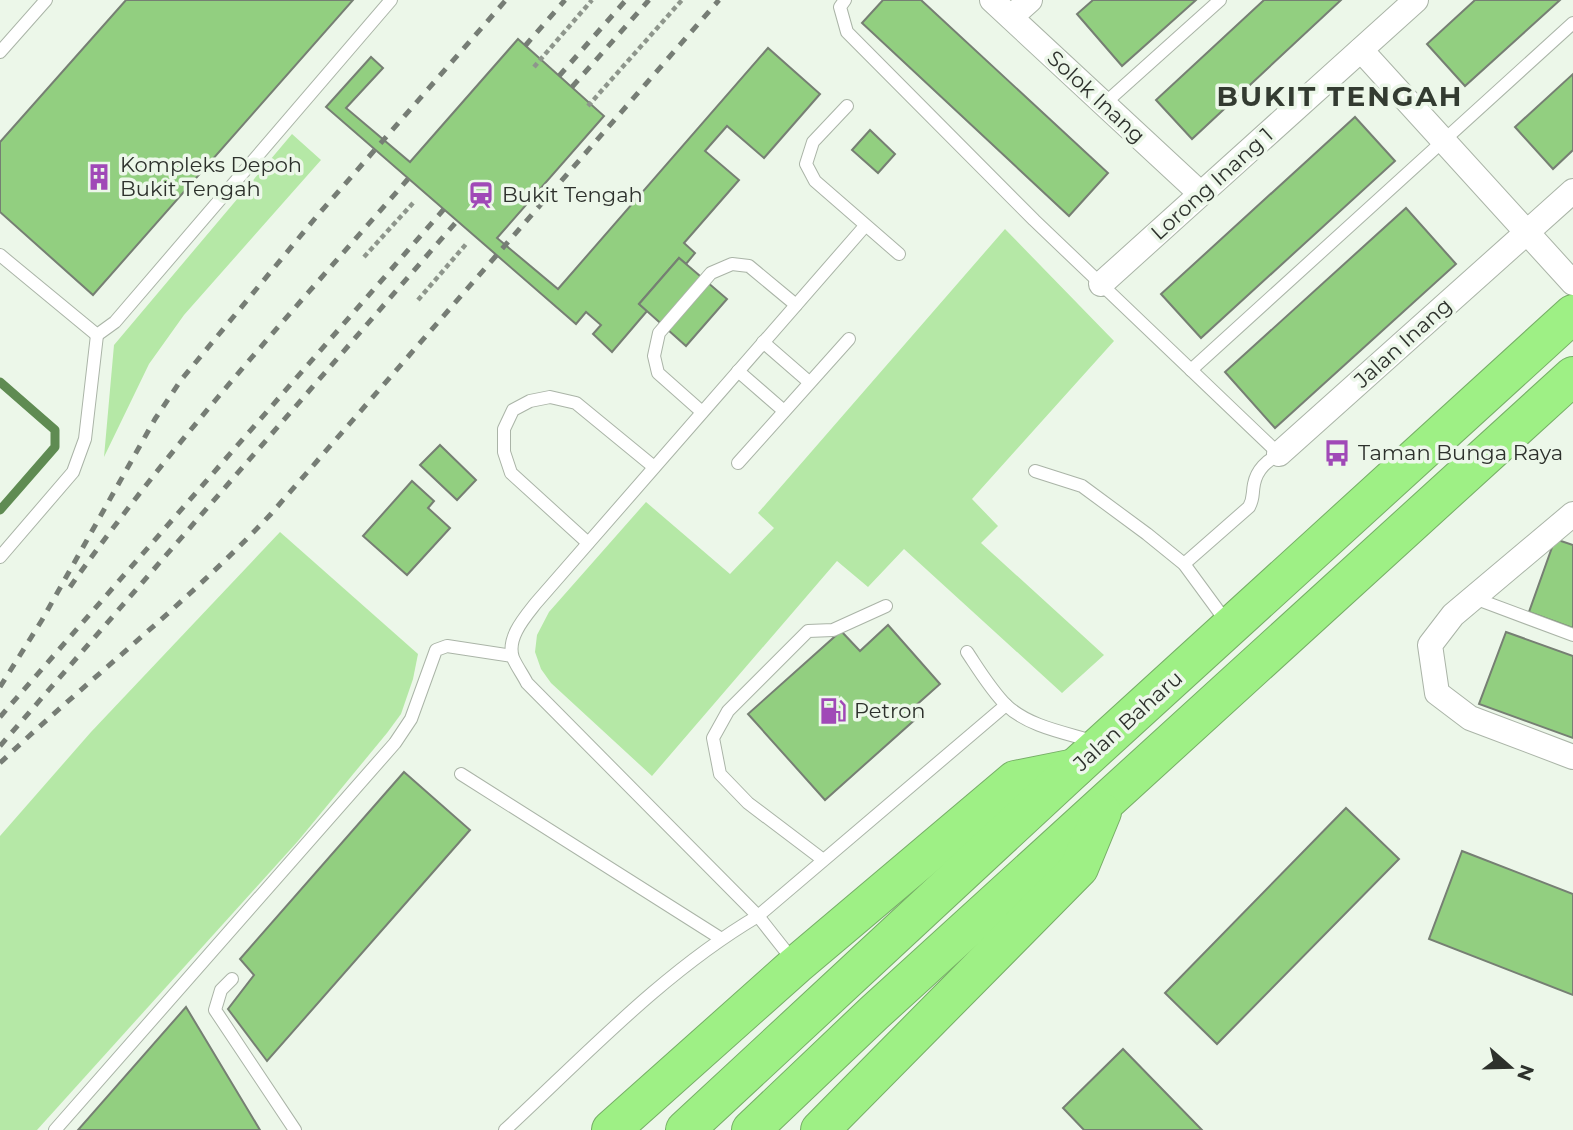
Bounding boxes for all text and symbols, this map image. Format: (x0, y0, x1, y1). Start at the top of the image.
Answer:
street label: Solok Inang (1042, 45, 1150, 148)
district label: BUKIT TENGAH (1217, 79, 1464, 113)
street label: Lorong Inang 1 (1146, 122, 1278, 245)
place label: Kompleks Depoh Bukit Tengah (120, 152, 302, 201)
building icon: Kompleks Depoh Bukit Tengah (84, 162, 114, 192)
station icon: Bukit Tengah (466, 180, 496, 210)
place label: Bukit Tengah (502, 182, 643, 207)
street label: Jalan Inang (1348, 292, 1456, 393)
bus stop icon: Taman Bunga Raya (1322, 438, 1352, 468)
place label: Taman Bunga Raya (1358, 440, 1563, 465)
street label: Jalan Baharu (1067, 665, 1187, 777)
fuel station icon: Petron (818, 696, 848, 726)
place label: Petron (854, 698, 926, 723)
north arrow (1475, 1032, 1545, 1102)
text: N (1512, 1061, 1539, 1084)

